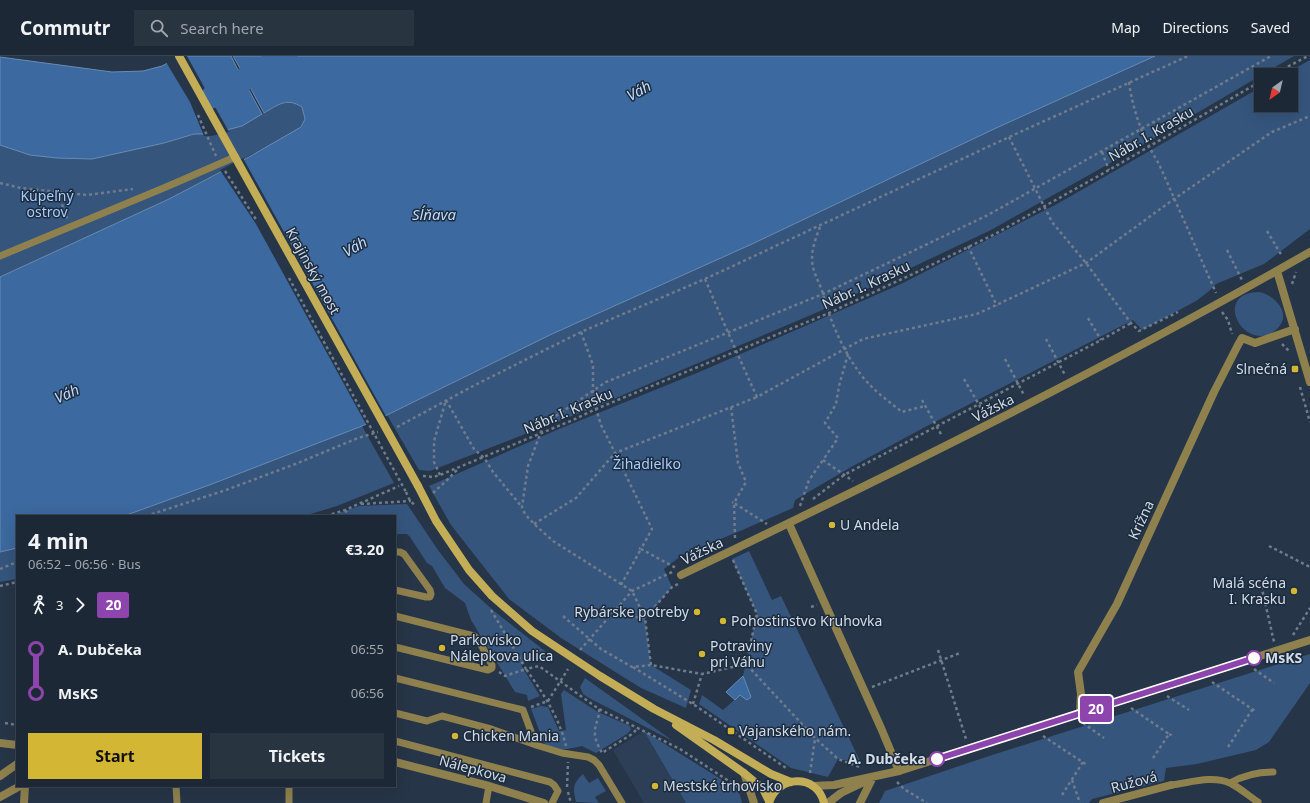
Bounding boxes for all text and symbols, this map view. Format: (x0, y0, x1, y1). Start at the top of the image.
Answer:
search box (134, 10, 414, 46)
text: Commutr (20, 15, 110, 41)
icon: search (148, 17, 170, 39)
text: Search here (180, 18, 264, 38)
text: Map (1111, 18, 1140, 37)
text: Directions (1162, 18, 1229, 37)
text: Saved (1251, 18, 1290, 37)
north arrow (1254, 68, 1298, 112)
map controls (1254, 68, 1298, 112)
water label: Váh (623, 75, 654, 105)
street label: Nábr. I. Krasku (1105, 102, 1197, 166)
park label: Kúpeľný ostrov (20, 186, 74, 221)
water label: Sĺňava (412, 204, 457, 224)
street label: Krajinský most (282, 224, 345, 317)
water label: Váh (339, 231, 370, 261)
street label: Nábr. I. Krasku (819, 256, 913, 313)
place label: Slnečná (1236, 359, 1287, 378)
marker: Slnečná (1290, 364, 1300, 374)
water label: Váh (51, 379, 82, 407)
street label: Nábr. I. Krasku (520, 383, 615, 438)
street label: Vážska (969, 389, 1017, 426)
park label: Žihadielko (613, 454, 681, 473)
street label: Krížna (1123, 497, 1158, 542)
place label: U Andela (840, 515, 899, 534)
marker: U Andela (827, 520, 837, 530)
text: 4 min (28, 525, 89, 555)
street label: Vážska (678, 532, 726, 569)
text: €3.20 (345, 539, 384, 559)
text: 06:52 – 06:56 · Bus (28, 555, 141, 573)
place label: Malá scéna I. Krasku (1213, 573, 1286, 608)
marker: Malá scéna I. Krasku (1289, 586, 1299, 596)
icon: walk (28, 594, 50, 616)
icon: forward (69, 594, 91, 616)
text: 20 (105, 595, 121, 614)
text: 3 (56, 596, 63, 614)
place label: Rybárske potreby (574, 602, 690, 621)
marker: Rybárske potreby (692, 607, 702, 617)
place label: Pohostinstvo Kruhovka (731, 611, 882, 630)
marker: Pohostinstvo Kruhovka (718, 616, 728, 626)
place label: Parkovisko Nálepkova ulica (450, 630, 553, 665)
place label: Potraviny pri Váhu (710, 636, 773, 671)
text: A. Dubčeka (58, 639, 142, 659)
text: 06:55 (351, 640, 384, 658)
marker: Parkovisko Nálepkova ulica (437, 643, 447, 653)
place label: MsKS (1265, 648, 1303, 667)
marker: Potraviny pri Váhu (697, 649, 707, 659)
marker: MsKS (1246, 650, 1262, 666)
text: MsKS (58, 683, 98, 703)
text: 06:56 (351, 684, 384, 702)
line badge: 20 (1078, 696, 1114, 722)
text: 20 (1088, 699, 1104, 718)
place label: Vajanského nám. (739, 721, 851, 740)
place label: Chicken Mania (463, 726, 559, 745)
marker: Vajanského nám. (726, 726, 736, 736)
marker: Chicken Mania (450, 731, 460, 741)
button: Start (28, 733, 202, 779)
button: Tickets (210, 733, 384, 779)
place label: A. Dubčeka (848, 749, 926, 768)
street label: Nálepkova (437, 750, 509, 787)
marker: A. Dubčeka (929, 751, 945, 767)
street label: Ružová (1109, 766, 1159, 797)
place label: Mestské trhovisko (663, 776, 782, 795)
marker: Mestské trhovisko (650, 781, 660, 791)

